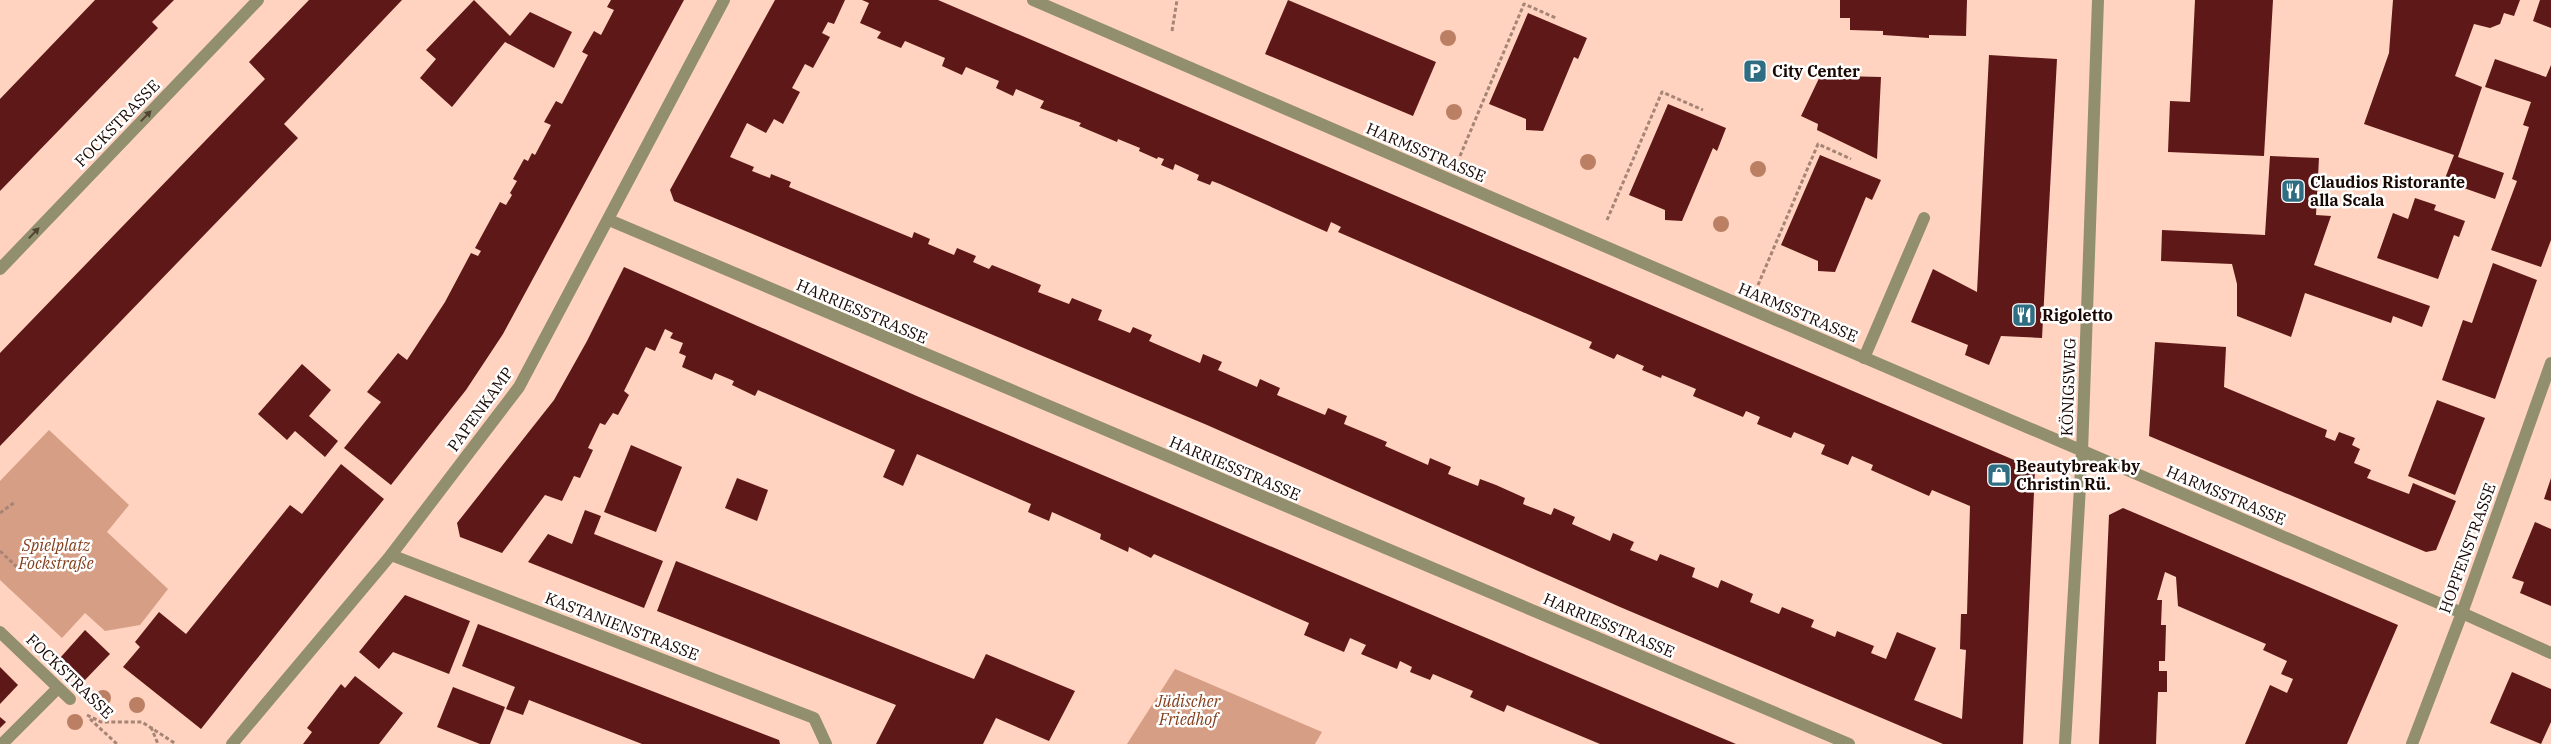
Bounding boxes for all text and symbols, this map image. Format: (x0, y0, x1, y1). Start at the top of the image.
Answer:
parking icon: City Center (1742, 58, 1768, 84)
place label: City Center (1772, 61, 1860, 81)
street label: FOCKSTRASSE (70, 75, 164, 171)
one-way arrow (140, 110, 152, 122)
street label: HARMSSTRASSE (1363, 118, 1489, 186)
place label: Claudios Ristorante alla Scala (2310, 172, 2465, 210)
restaurant icon: Claudios Ristorante alla Scala (2280, 178, 2306, 204)
one-way arrow (28, 228, 40, 240)
street label: HARRIESSTRASSE (793, 274, 931, 348)
street label: HARMSSTRASSE (1735, 278, 1861, 346)
restaurant icon: Rigoletto (2011, 302, 2037, 328)
place label: Rigoletto (2042, 305, 2113, 325)
street label: KÖNIGSWEG (2056, 337, 2080, 437)
street label: PAPENKAMP (443, 363, 517, 455)
street label: HARRIESSTRASSE (1166, 431, 1304, 505)
place label: Beautybreak by Christin Rü. (2016, 456, 2141, 494)
street label: HARMSSTRASSE (2163, 461, 2289, 529)
shop icon: Beautybreak by Christin Rü. (1986, 462, 2012, 488)
street label: HOPFENSTRASSE (2434, 480, 2500, 616)
park label: Spielplatz Fockstraße (17, 535, 94, 573)
street label: KASTANIENSTRASSE (542, 587, 702, 665)
street label: HARRIESSTRASSE (1540, 588, 1678, 662)
street label: FOCKSTRASSE (22, 629, 118, 723)
park label: Jüdischer Friedhof (1154, 691, 1222, 729)

